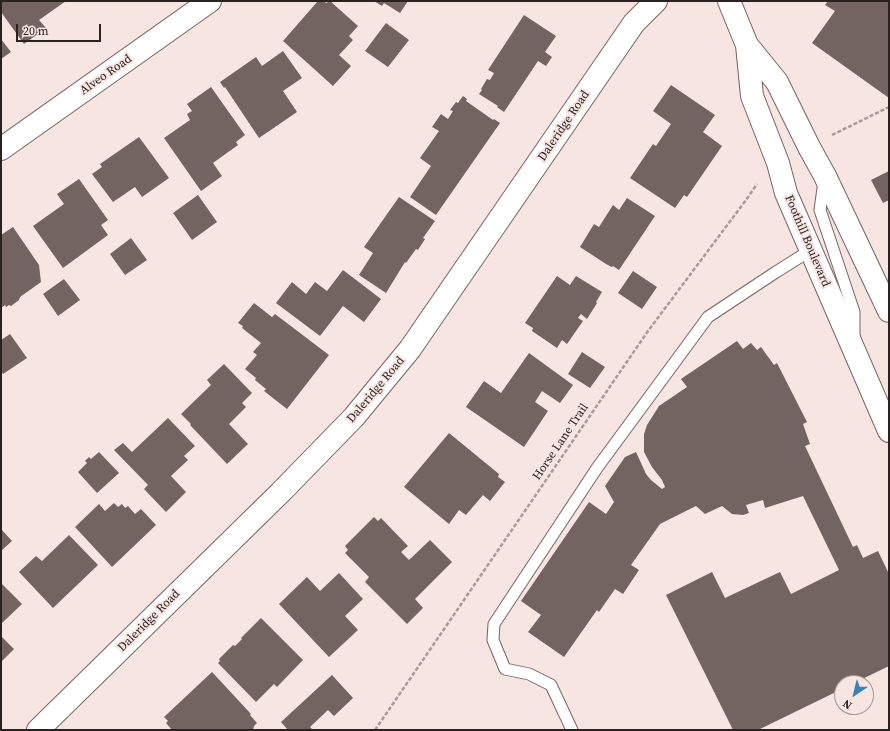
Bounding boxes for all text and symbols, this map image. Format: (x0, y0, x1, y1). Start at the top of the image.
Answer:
scale bar (18, 16, 103, 42)
text: 20 m (23, 23, 49, 39)
street label: Alveo Road (77, 52, 135, 98)
street label: Daleridge Road (535, 88, 593, 164)
street label: Foothill Boulevard (781, 193, 833, 289)
street label: Daleridge Road (344, 354, 408, 426)
street label: Horse Lane Trail (530, 401, 592, 483)
street label: Daleridge Road (115, 587, 183, 655)
north arrow (834, 675, 874, 715)
text: N (840, 696, 855, 713)

